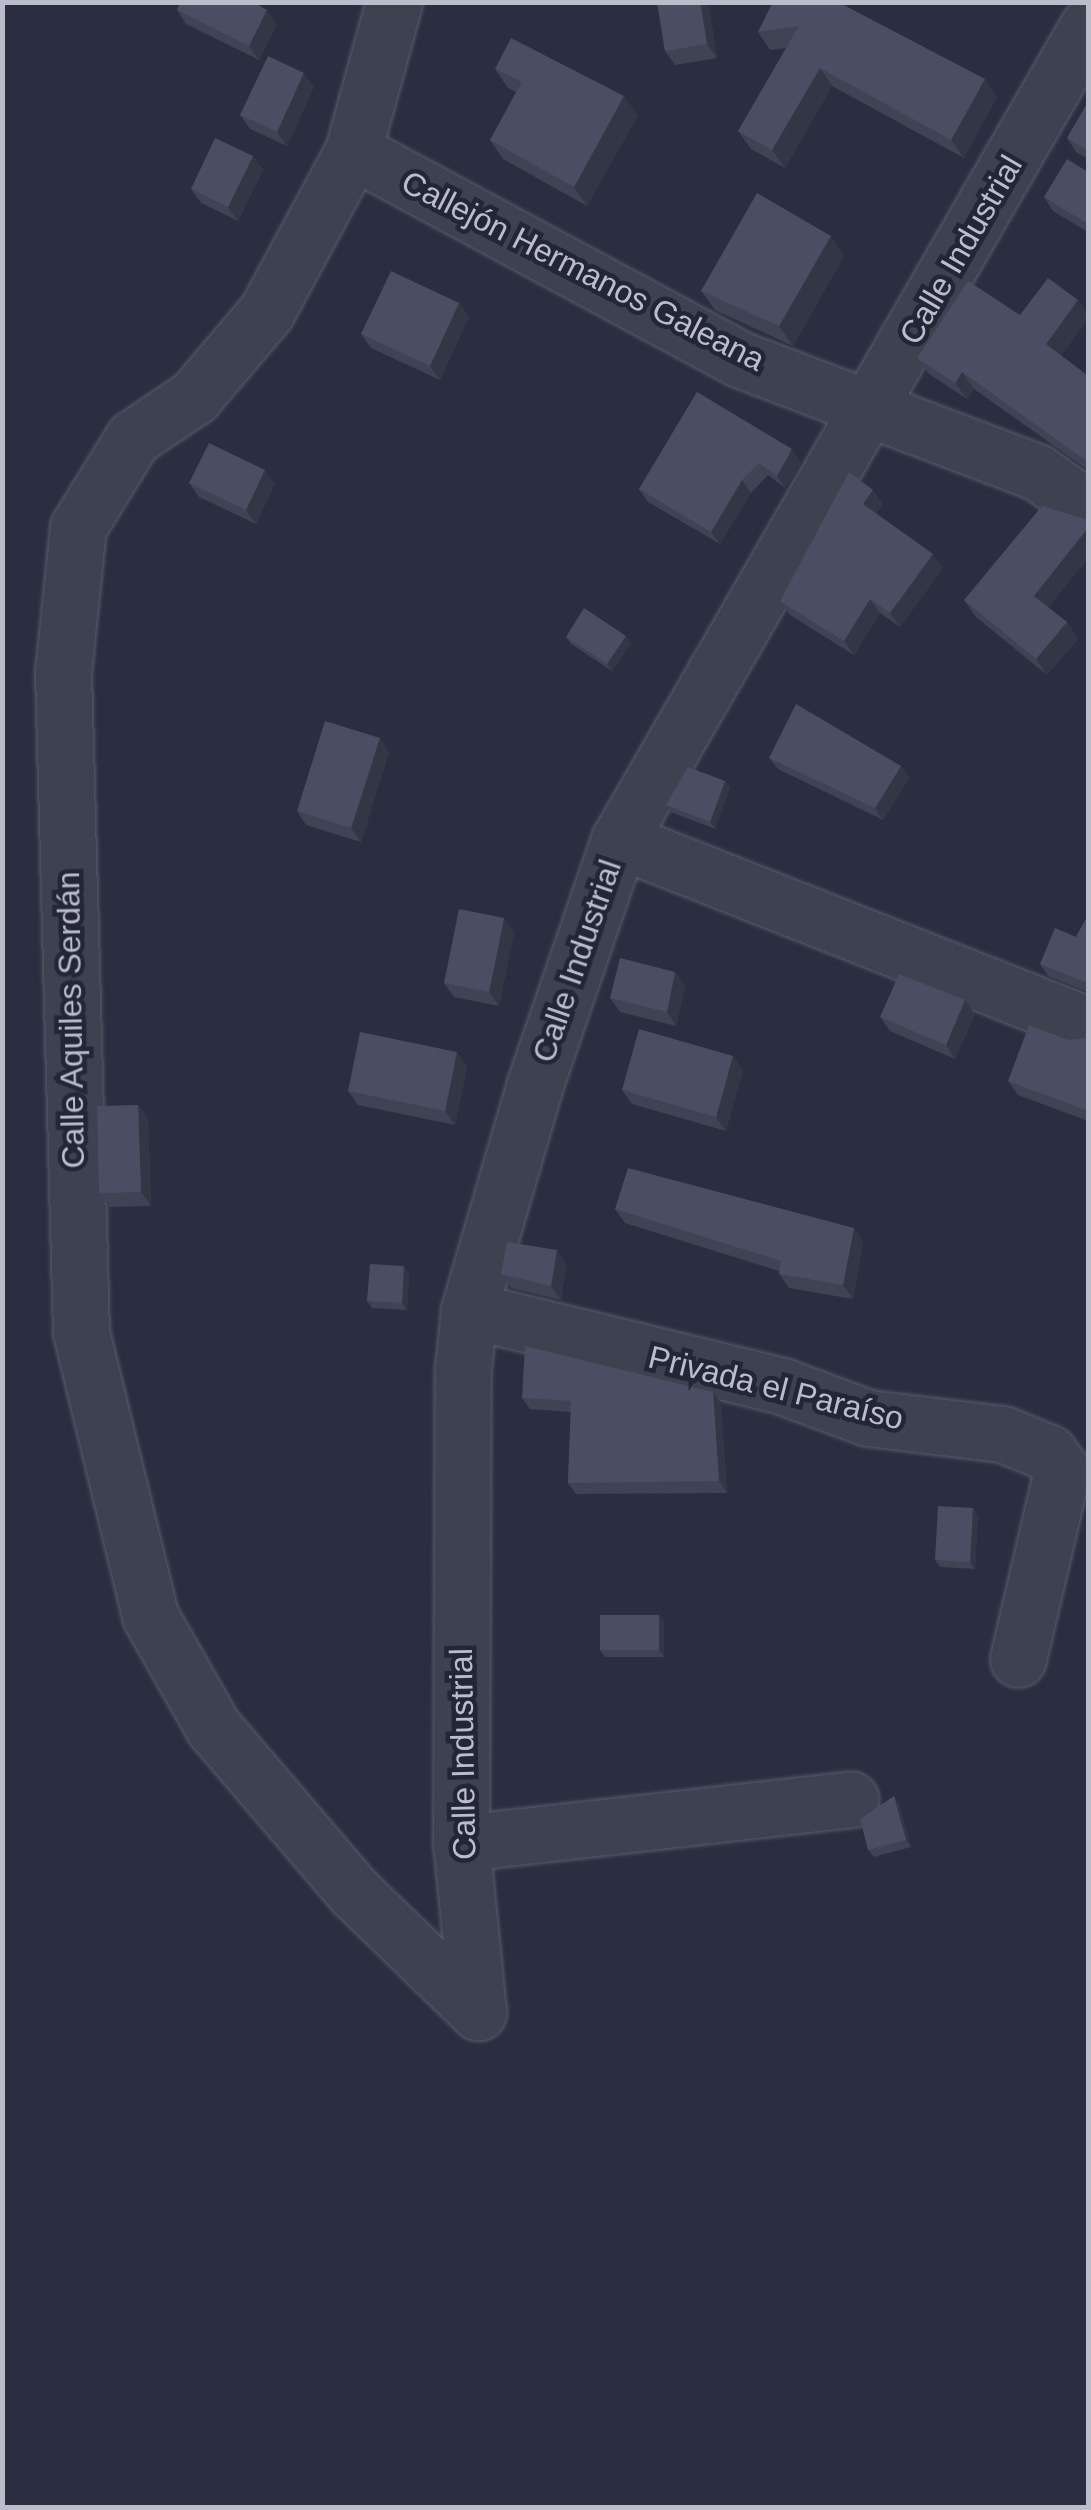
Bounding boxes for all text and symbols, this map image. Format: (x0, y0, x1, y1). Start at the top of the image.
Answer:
street label: Calle Industrial (891, 149, 1031, 351)
street label: Callejón Hermanos Galeana (395, 163, 771, 379)
street label: Calle Industrial (524, 855, 630, 1067)
street label: Calle Aquiles Serdán (49, 870, 93, 1170)
street label: Privada el Paraíso (645, 1338, 907, 1438)
street label: Calle Industrial (442, 1648, 484, 1860)

